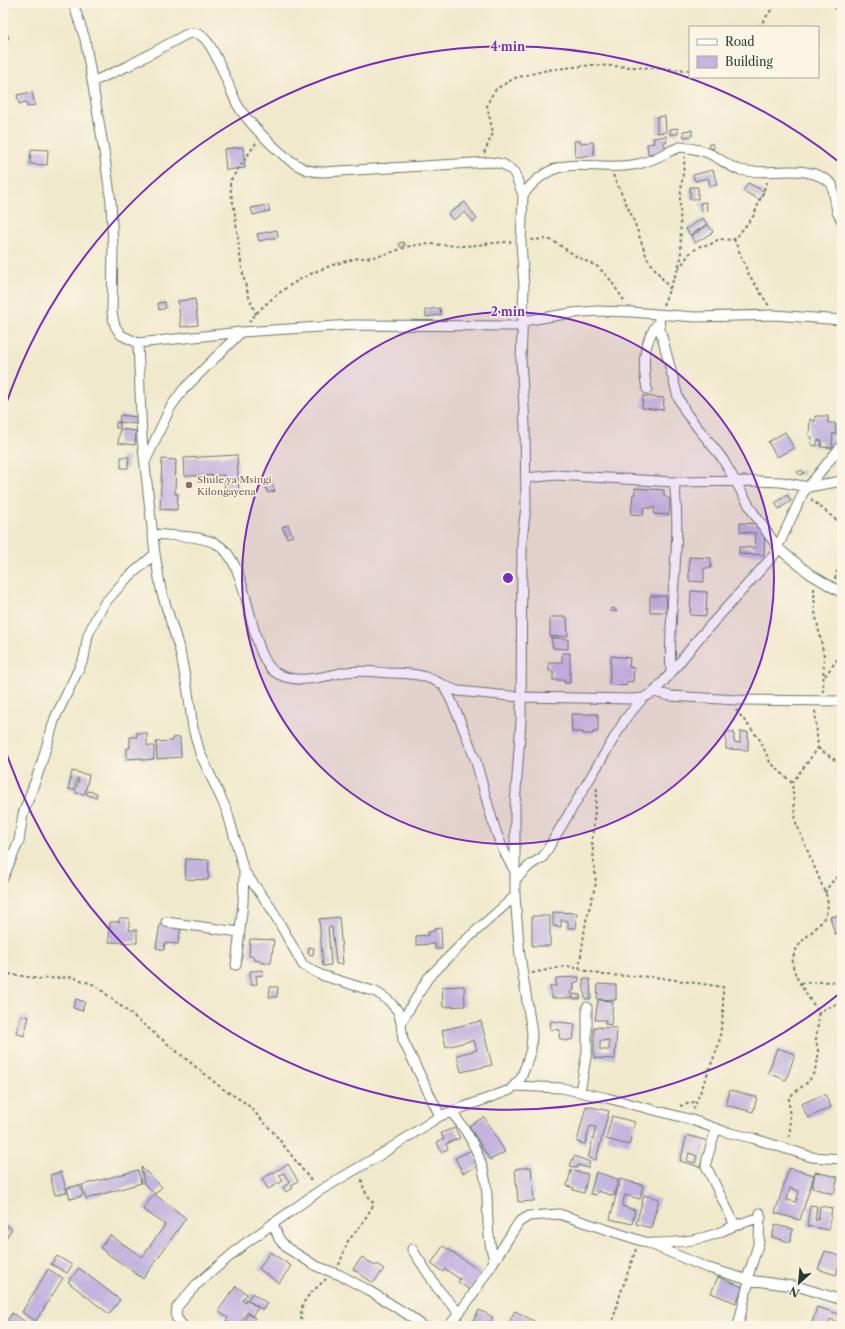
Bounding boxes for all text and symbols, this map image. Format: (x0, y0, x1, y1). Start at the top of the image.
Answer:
legend (689, 26, 819, 78)
text: Road (725, 34, 755, 49)
text: 4 min (491, 39, 526, 54)
text: Building (725, 54, 773, 69)
text: 2 min (491, 304, 526, 319)
place label: Shule ya Msingi Kilongayena (197, 473, 271, 498)
marker: Shule ya Msingi Kilongayena (184, 480, 194, 490)
centre of rings (501, 571, 515, 585)
north arrow (779, 1263, 819, 1303)
text: N (787, 1283, 802, 1300)

